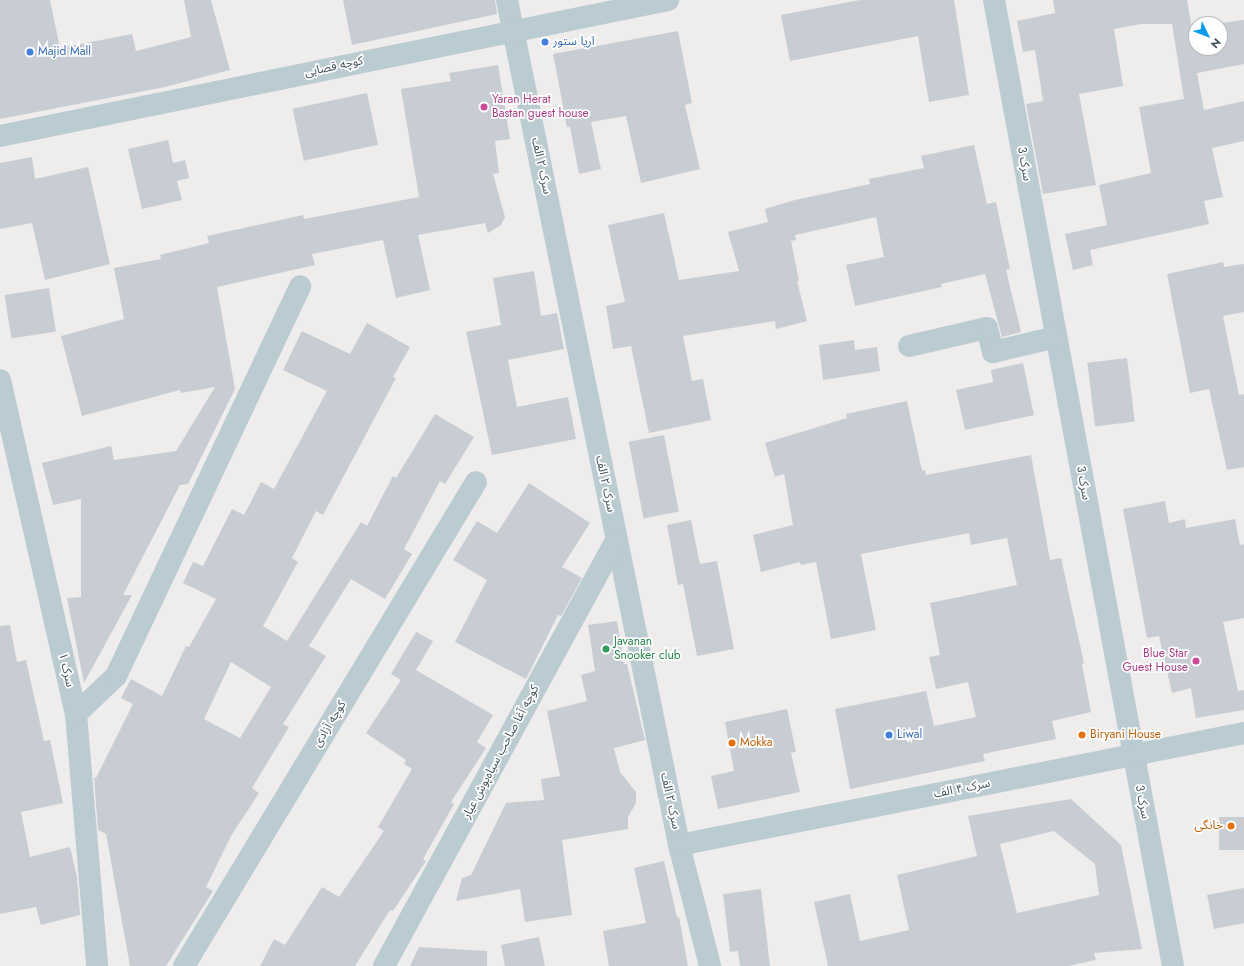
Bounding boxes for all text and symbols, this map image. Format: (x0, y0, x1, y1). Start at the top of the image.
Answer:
north arrow (1188, 16, 1228, 56)
place label: آریا ستور (553, 35, 594, 49)
text: N (1207, 35, 1225, 52)
marker: آریا ستور (540, 37, 550, 47)
place label: Majid Mall (38, 45, 91, 59)
marker: Majid Mall (25, 47, 35, 57)
street label: کوچه قصابی (303, 54, 365, 80)
place label: Yaran Herat Bastan guest house (492, 93, 589, 121)
marker: Yaran Herat Bastan guest house (479, 102, 489, 112)
street label: سرک ۲ الف (528, 136, 554, 196)
street label: سرک 3 (1014, 146, 1034, 182)
street label: سرک ۲ الف (592, 454, 618, 514)
street label: سرک 3 (1073, 465, 1093, 501)
place label: Javanan Snooker club (614, 635, 681, 663)
marker: Javanan Snooker club (601, 644, 611, 654)
place label: Blue Star Guest House (1122, 647, 1188, 675)
street label: سرک ۱ (55, 651, 77, 689)
marker: Blue Star Guest House (1191, 656, 1201, 666)
street label: کوچه آغا صاحب سیاه‌پوش عیار (460, 683, 542, 821)
street label: کوچه آزادی (311, 698, 349, 750)
place label: Liwal (897, 728, 922, 742)
place label: Biryani House (1090, 728, 1161, 742)
marker: Liwal (884, 730, 894, 740)
marker: Biryani House (1077, 730, 1087, 740)
place label: Mokka (740, 736, 773, 750)
marker: Mokka (727, 738, 737, 748)
street label: سرک ۲ الف (657, 771, 683, 831)
street label: سرک ۴ الف (932, 776, 992, 802)
street label: سرک 3 (1132, 784, 1152, 820)
place label: خانگی (1194, 819, 1223, 833)
marker: خانگی (1226, 821, 1236, 831)

